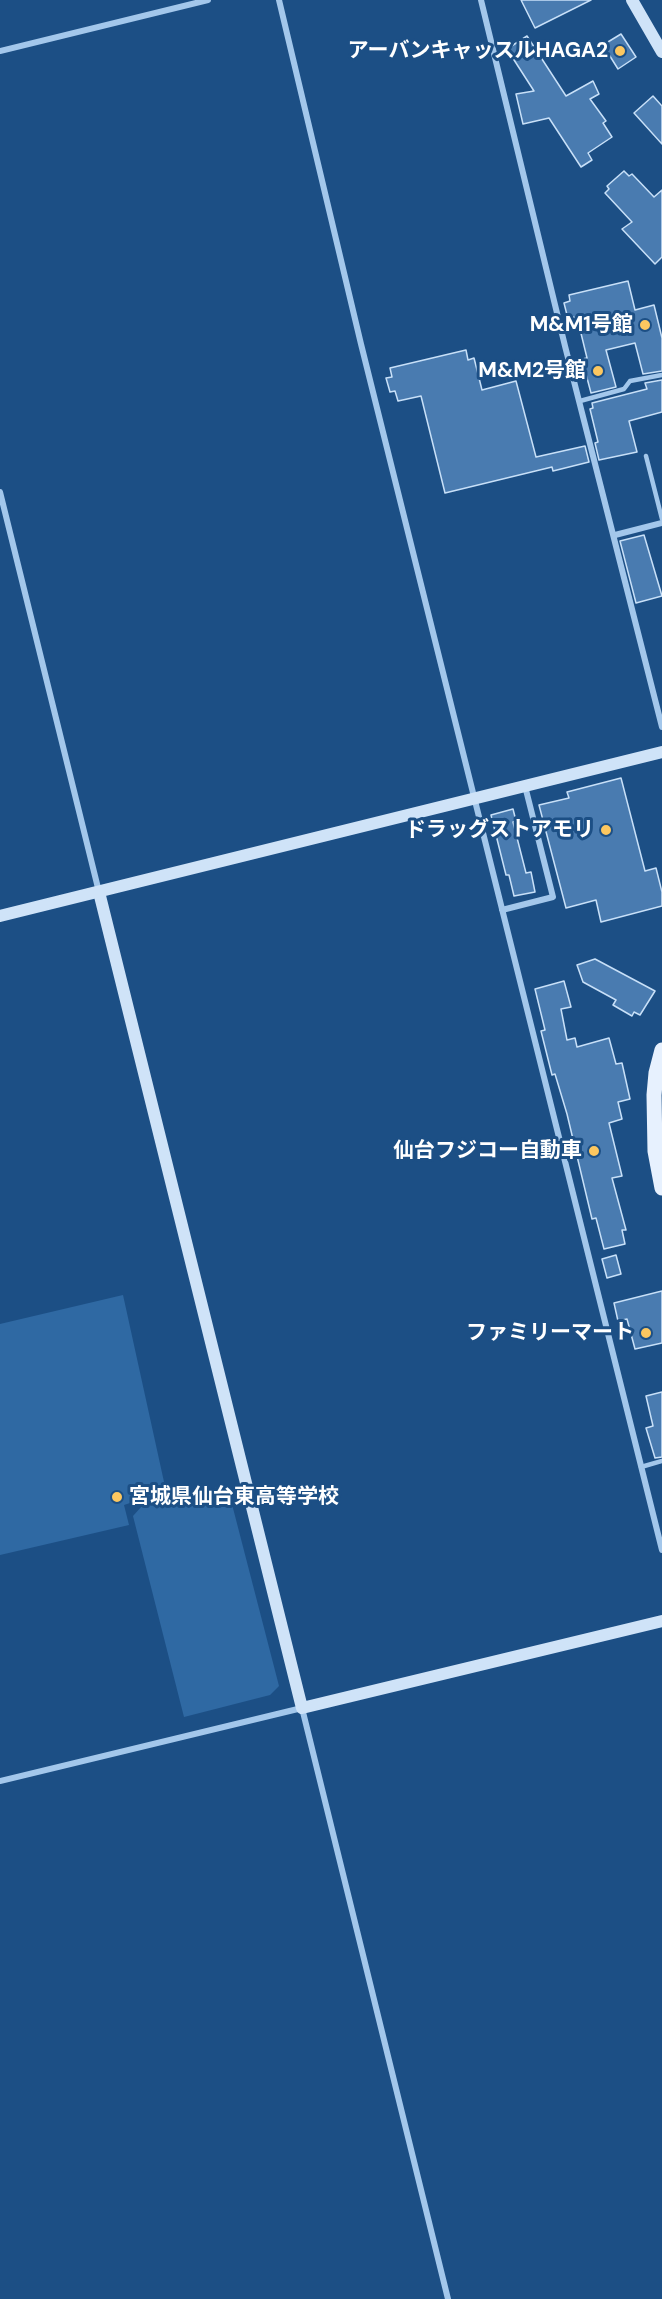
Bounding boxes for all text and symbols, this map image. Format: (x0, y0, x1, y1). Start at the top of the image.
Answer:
place label: アーバンキャッスルHAGA2 (348, 38, 608, 64)
marker: アーバンキャッスルHAGA2 (613, 44, 627, 58)
place label: M&M1号館 (530, 312, 633, 338)
marker: M&M1号館 (638, 318, 652, 332)
place label: M&M2号館 (478, 358, 586, 384)
marker: M&M2号館 (591, 364, 605, 378)
place label: ドラッグストアモリ (405, 817, 594, 843)
marker: ドラッグストアモリ (599, 823, 613, 837)
place label: 仙台フジコー自動車 (393, 1138, 582, 1164)
marker: 仙台フジコー自動車 (587, 1144, 601, 1158)
place label: ファミリーマート (466, 1320, 634, 1346)
marker: ファミリーマート (639, 1326, 653, 1340)
place label: 宮城県仙台東高等学校 (129, 1484, 339, 1510)
marker: 宮城県仙台東高等学校 (110, 1490, 124, 1504)

